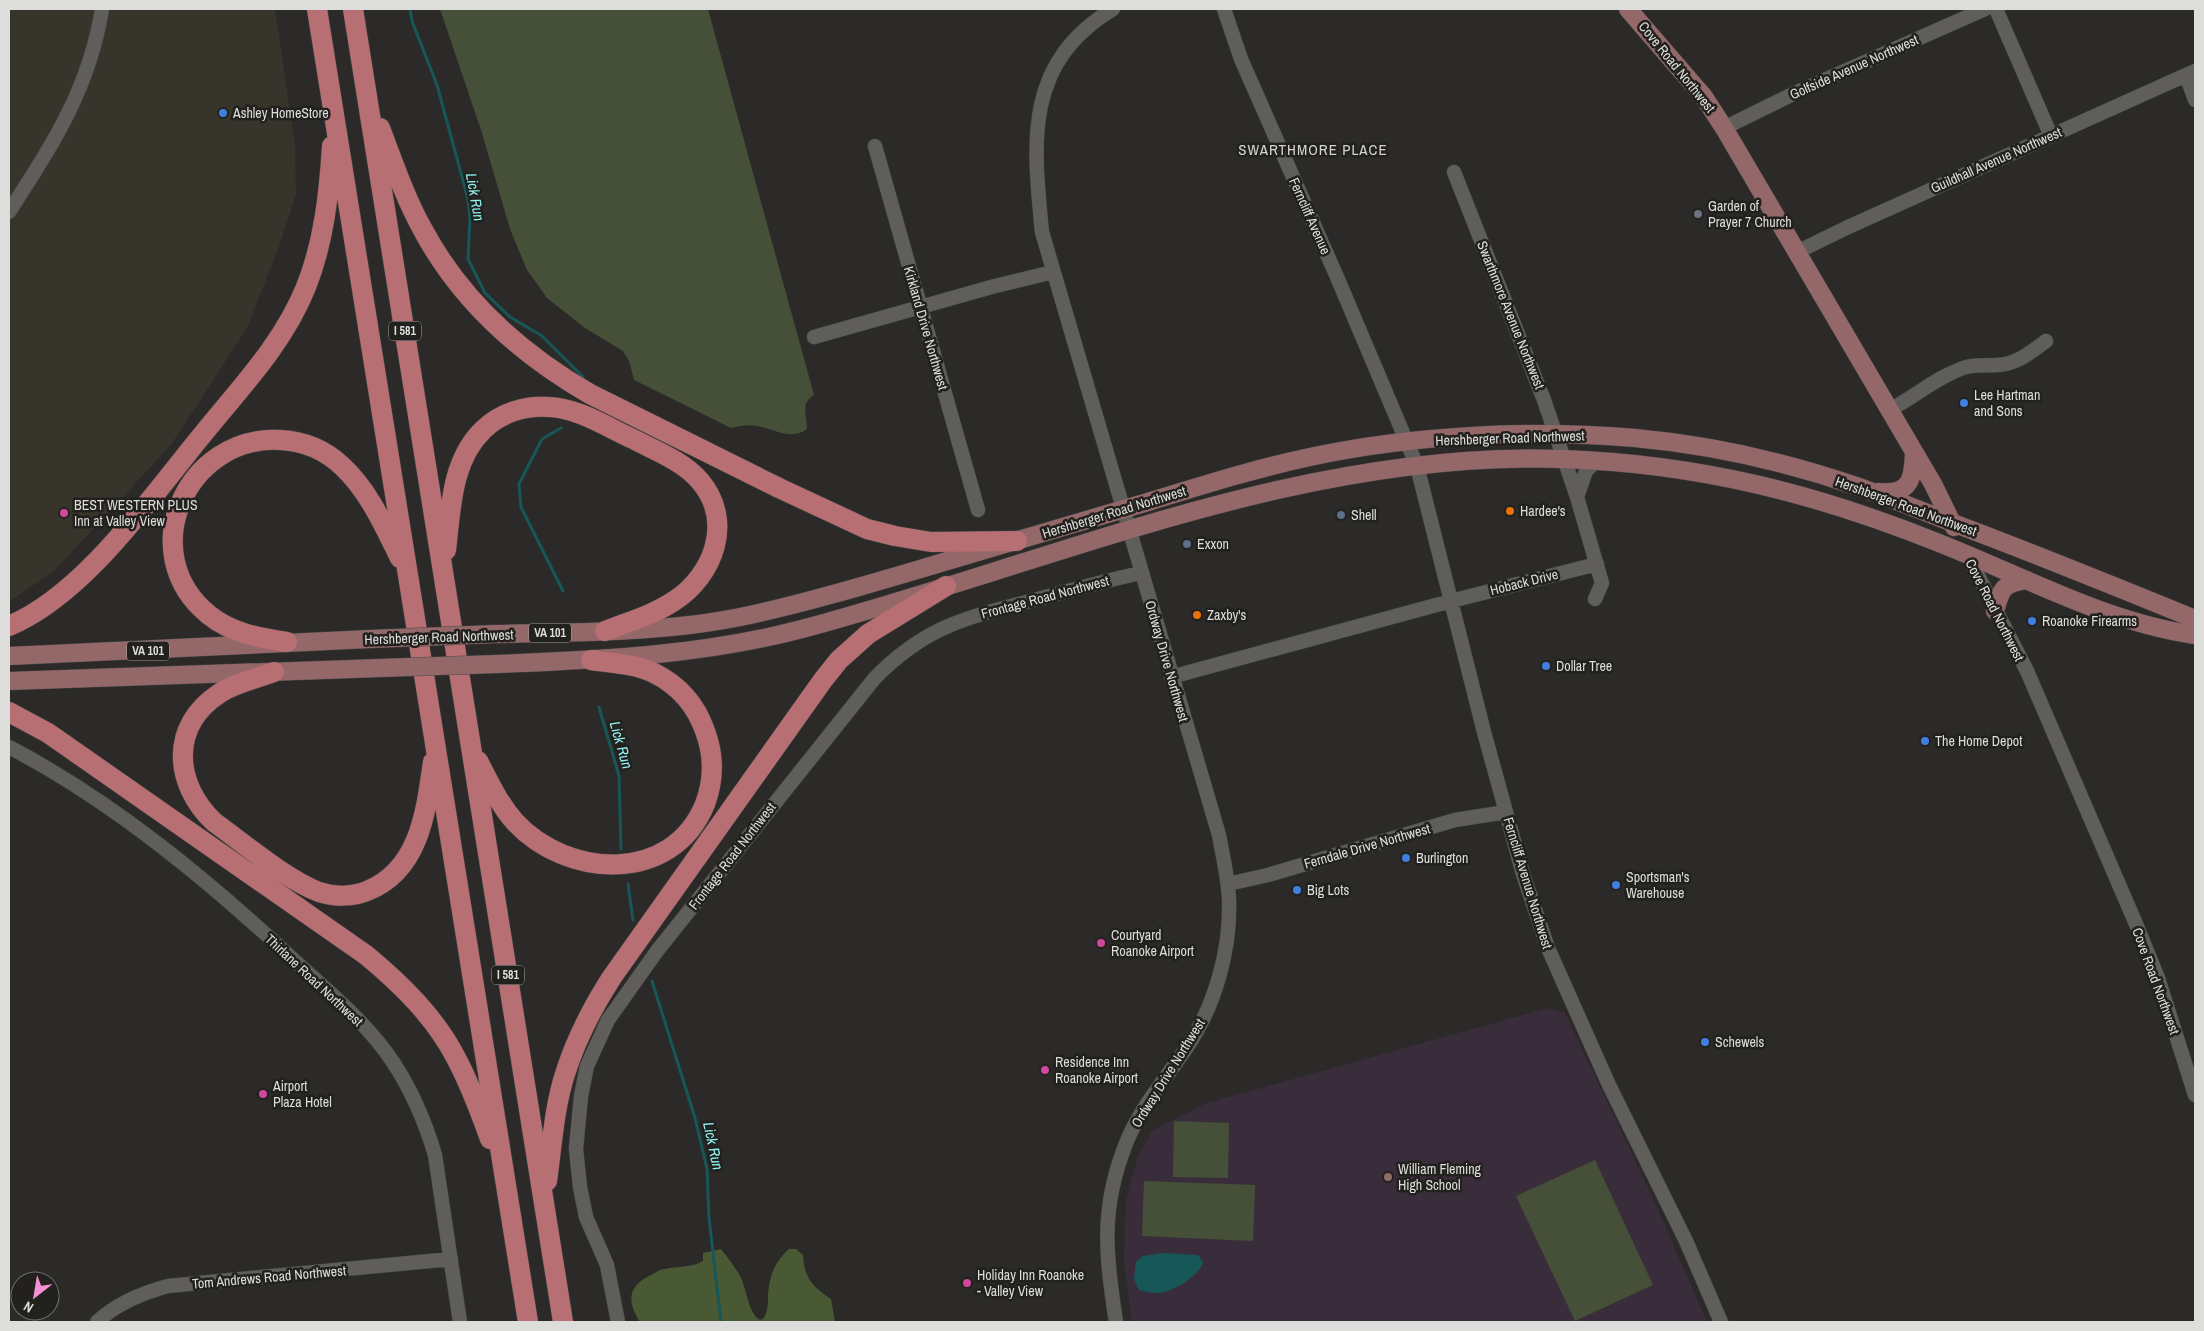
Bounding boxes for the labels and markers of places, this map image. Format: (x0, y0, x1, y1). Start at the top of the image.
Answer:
place label: Ashley HomeStore (232, 104, 329, 122)
marker: Ashley HomeStore (217, 107, 229, 119)
place label: Garden of Prayer 7 Church (1708, 197, 1792, 231)
marker: Garden of Prayer 7 Church (1692, 208, 1704, 220)
place label: Lee Hartman and Sons (1974, 386, 2040, 420)
marker: Lee Hartman and Sons (1958, 397, 1970, 409)
place label: BEST WESTERN PLUS Inn at Valley View (74, 496, 198, 530)
place label: Hardee's (1520, 502, 1566, 520)
marker: Hardee's (1504, 505, 1516, 517)
place label: Shell (1351, 506, 1377, 524)
marker: BEST WESTERN PLUS Inn at Valley View (58, 507, 70, 519)
marker: Shell (1335, 509, 1347, 521)
place label: Exxon (1197, 535, 1229, 553)
marker: Exxon (1181, 538, 1193, 550)
place label: Zaxby's (1207, 606, 1246, 624)
marker: Zaxby's (1191, 609, 1203, 621)
place label: Roanoke Firearms (2042, 612, 2137, 630)
marker: Roanoke Firearms (2026, 615, 2038, 627)
place label: Dollar Tree (1556, 657, 1612, 675)
marker: Dollar Tree (1540, 660, 1552, 672)
place label: The Home Depot (1935, 732, 2022, 750)
marker: The Home Depot (1919, 735, 1931, 747)
place label: Burlington (1416, 849, 1468, 867)
marker: Burlington (1400, 852, 1412, 864)
place label: Sportsman's Warehouse (1626, 868, 1690, 902)
marker: Sportsman's Warehouse (1610, 879, 1622, 891)
place label: Big Lots (1307, 881, 1349, 899)
marker: Big Lots (1291, 884, 1303, 896)
place label: Courtyard Roanoke Airport (1111, 926, 1194, 960)
marker: Courtyard Roanoke Airport (1095, 937, 1107, 949)
place label: Schewels (1715, 1033, 1764, 1051)
marker: Schewels (1699, 1036, 1711, 1048)
place label: Residence Inn Roanoke Airport (1055, 1053, 1138, 1087)
marker: Residence Inn Roanoke Airport (1039, 1064, 1051, 1076)
place label: Airport Plaza Hotel (272, 1077, 332, 1111)
marker: Airport Plaza Hotel (257, 1088, 269, 1100)
place label: William Fleming High School (1398, 1160, 1482, 1194)
marker: William Fleming High School (1382, 1171, 1394, 1183)
place label: Holiday Inn Roanoke - Valley View (977, 1266, 1084, 1300)
marker: Holiday Inn Roanoke - Valley View (961, 1277, 973, 1289)

